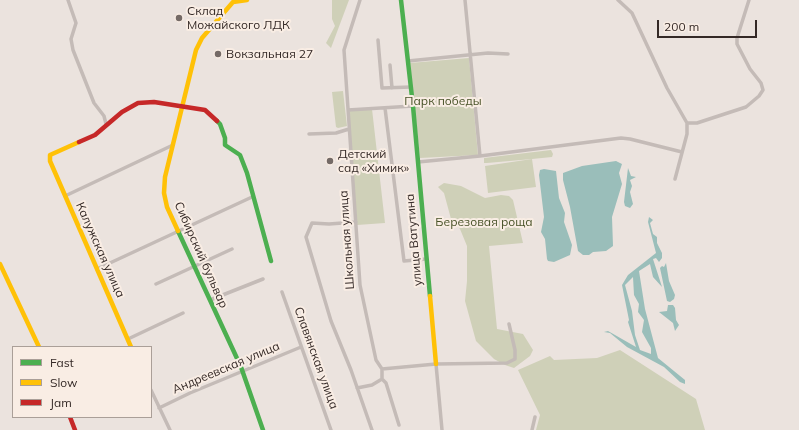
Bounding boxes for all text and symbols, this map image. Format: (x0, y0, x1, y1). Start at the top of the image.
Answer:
place label: Склад Можайского ЛДК (187, 4, 290, 32)
scale bar (659, 12, 759, 38)
marker: Склад Можайского ЛДК (174, 13, 184, 23)
text: 200 m (664, 19, 699, 34)
place label: Вокзальная 27 (226, 47, 313, 61)
marker: Вокзальная 27 (213, 49, 223, 59)
park label: Парк победы (404, 94, 482, 108)
place label: Детский сад «Химик» (338, 147, 409, 175)
marker: Детский сад «Химик» (325, 156, 335, 166)
street label: Школьная улица (336, 190, 358, 290)
street label: улица Ватутина (403, 193, 425, 287)
street label: Калужская улица (72, 200, 128, 300)
street label: Сибирский бульвар (171, 200, 231, 310)
park label: Березовая роща (435, 215, 533, 229)
street label: Славянская улица (291, 305, 341, 411)
street label: Андреевская улица (170, 339, 282, 397)
legend (12, 346, 152, 418)
text: Fast (50, 355, 74, 370)
text: Slow (50, 375, 78, 390)
text: Jam (50, 395, 72, 410)

